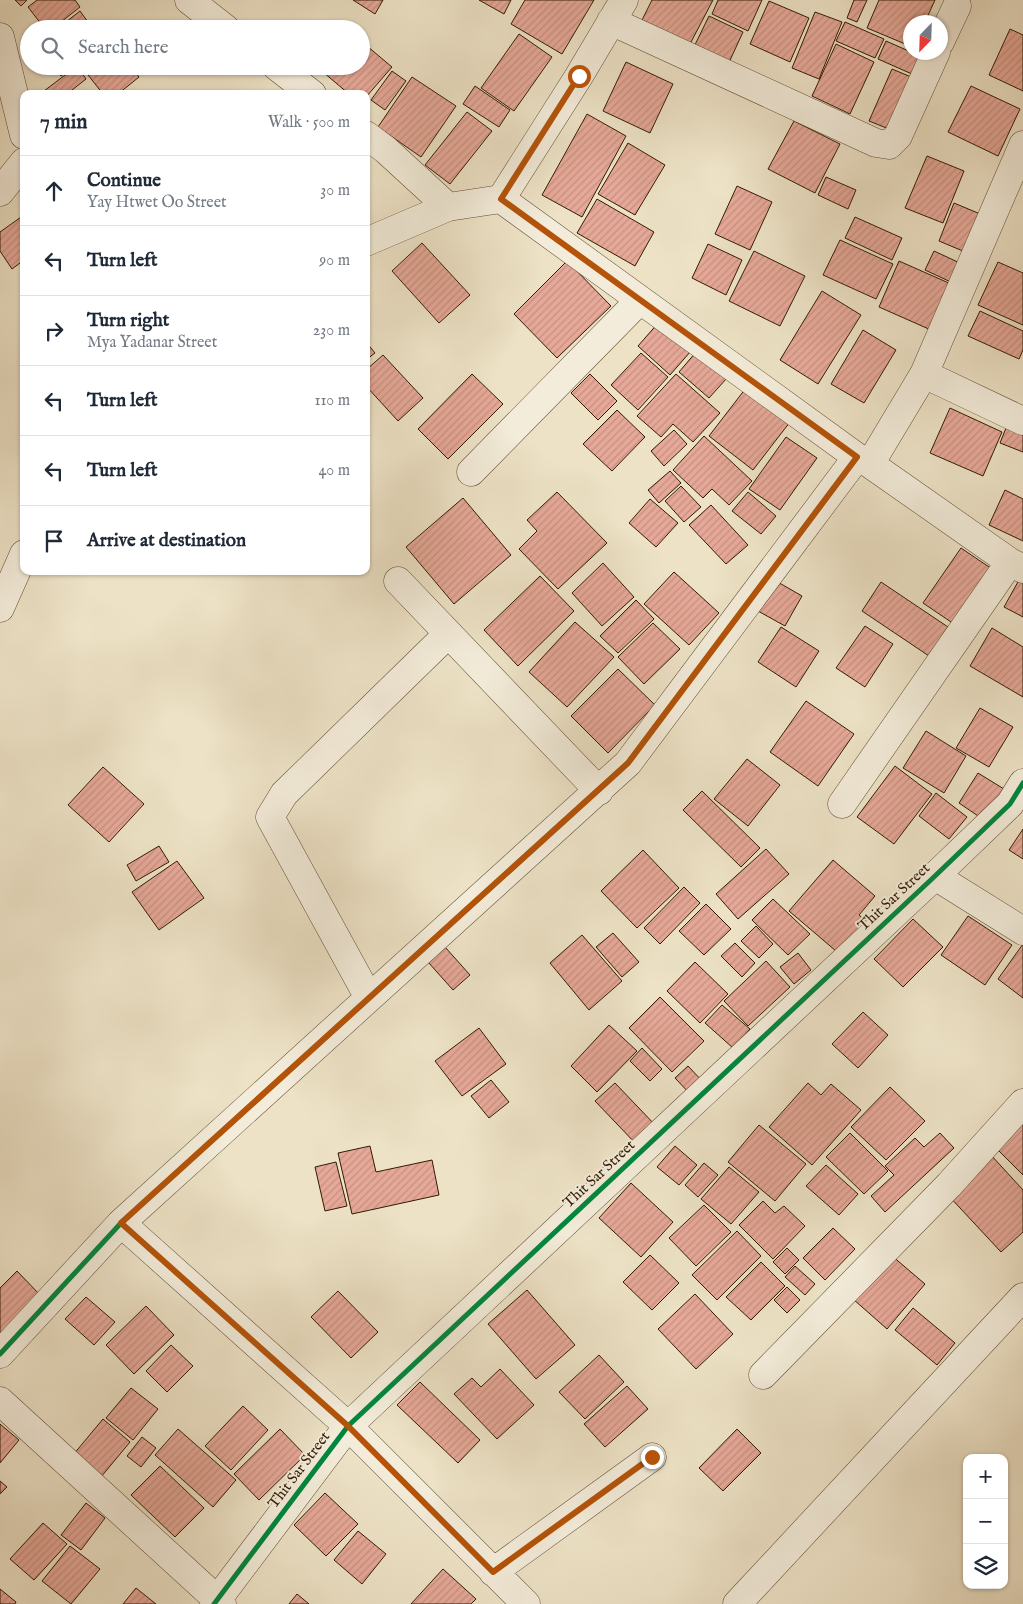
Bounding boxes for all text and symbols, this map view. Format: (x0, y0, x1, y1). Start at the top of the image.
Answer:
north arrow (903, 15, 948, 60)
search box (20, 20, 370, 75)
icon: search (38, 34, 66, 62)
text: Search here (78, 36, 169, 60)
route start (568, 65, 591, 88)
text: 7 min (40, 109, 87, 136)
text: Walk · 500 m (268, 113, 350, 133)
text: Continue (87, 169, 161, 193)
icon: ahead (40, 177, 68, 205)
text: 30 m (320, 181, 350, 201)
text: Yay Htwet Oo Street (87, 193, 227, 213)
icon: left (40, 247, 68, 275)
text: Turn left (87, 249, 158, 273)
text: 90 m (319, 251, 350, 271)
text: Turn right (87, 309, 169, 333)
icon: right (40, 317, 68, 345)
text: 230 m (313, 321, 350, 341)
text: Mya Yadanar Street (87, 333, 217, 353)
icon: left (40, 387, 68, 415)
text: Turn left (87, 389, 158, 413)
text: 110 m (314, 391, 350, 411)
icon: left (40, 457, 68, 485)
text: Turn left (87, 459, 158, 483)
text: 40 m (318, 461, 350, 481)
icon: arrive (40, 527, 68, 555)
text: Arrive at destination (87, 529, 246, 553)
street label: Thit Sar Street (854, 859, 934, 935)
street label: Thit Sar Street (559, 1136, 639, 1212)
street label: Thit Sar Street (264, 1428, 334, 1512)
route end (641, 1446, 664, 1469)
map controls (963, 1454, 1008, 1589)
button: + (963, 1454, 1008, 1499)
button: − (963, 1499, 1008, 1544)
button: layers (963, 1544, 1008, 1589)

